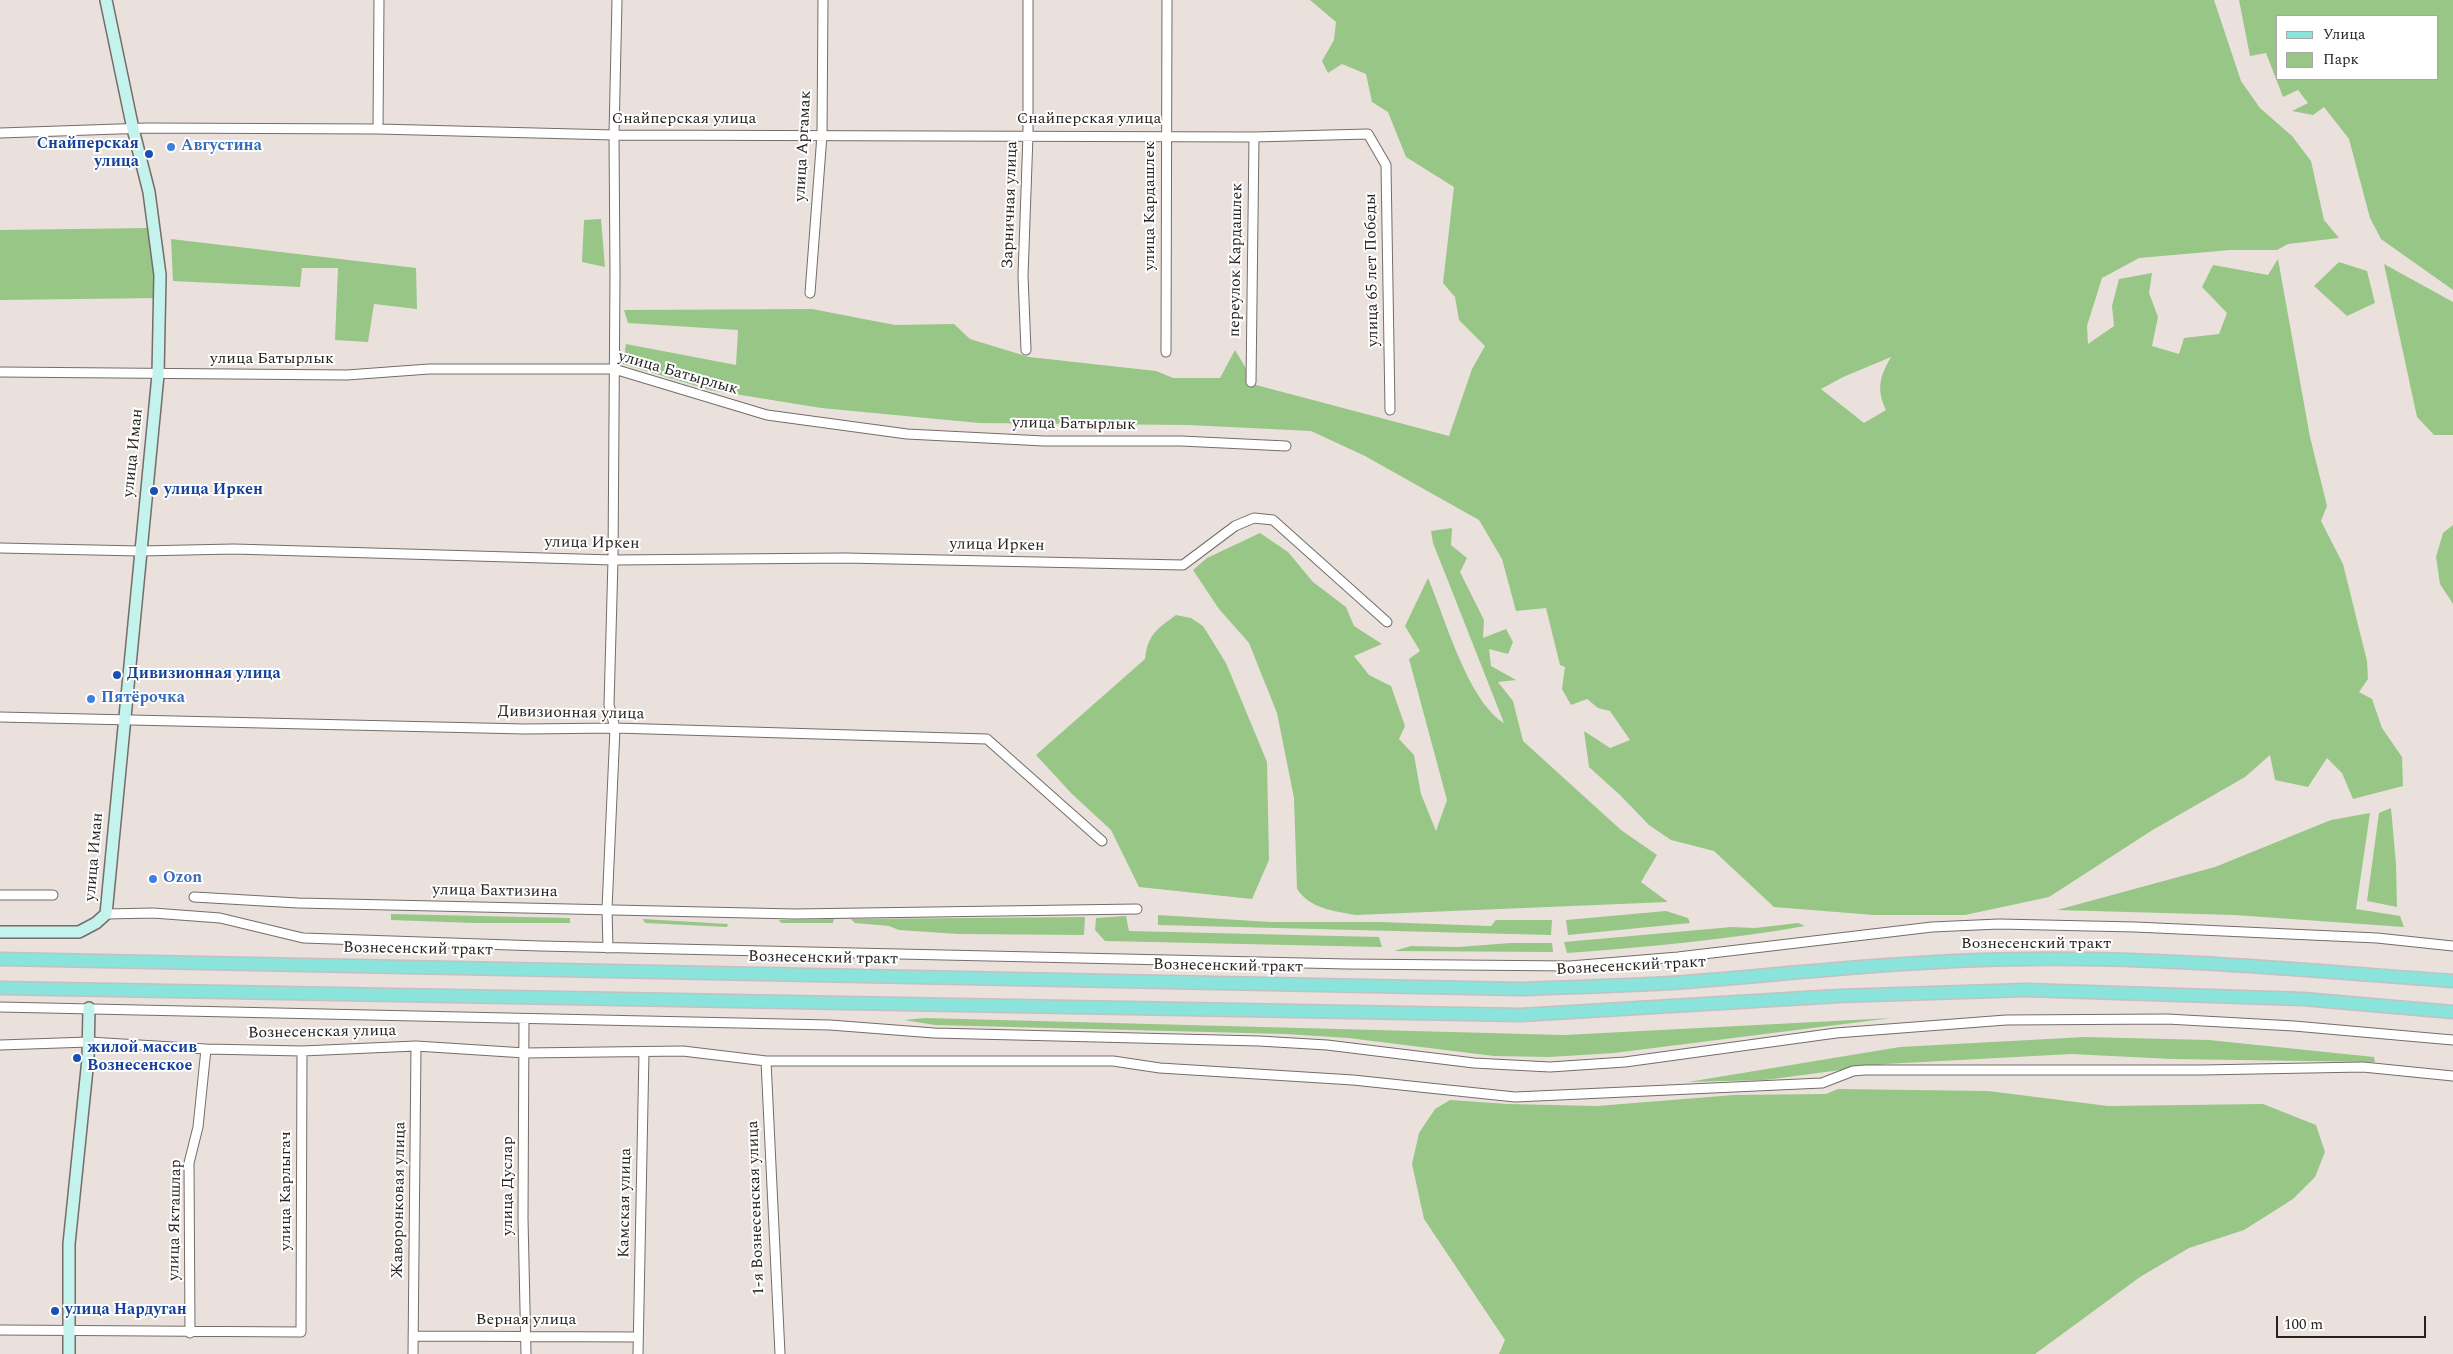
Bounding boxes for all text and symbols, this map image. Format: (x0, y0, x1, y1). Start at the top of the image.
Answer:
legend (2276, 15, 2438, 80)
text: Улица (2323, 23, 2365, 46)
text: Парк (2323, 48, 2359, 71)
street label: улица Аргамак (792, 90, 816, 202)
street label: Снайперская улица (612, 110, 756, 130)
street label: Снайперская улица (1017, 110, 1161, 130)
place label: Снайперская улица (37, 135, 139, 173)
place label: Августина (181, 137, 262, 157)
marker: Августина (165, 141, 177, 153)
street label: Зарничная улица (999, 141, 1023, 269)
street label: улица Кардашлек (1141, 141, 1161, 271)
marker: Снайперская улица (143, 148, 155, 160)
street label: переулок Кардашлек (1226, 183, 1248, 337)
street label: улица 65 лет Победы (1362, 193, 1384, 347)
street label: улица Батырлык (616, 348, 740, 400)
street label: улица Батырлык (210, 350, 334, 370)
street label: улица Иман (120, 408, 148, 498)
street label: улица Батырлык (1012, 414, 1136, 436)
place label: улица Иркен (164, 481, 263, 501)
marker: улица Иркен (148, 485, 160, 497)
street label: улица Иркен (544, 534, 640, 554)
street label: улица Иркен (949, 536, 1045, 556)
place label: Дивизионная улица (127, 665, 281, 685)
marker: Дивизионная улица (111, 669, 123, 681)
place label: Пятёрочка (101, 689, 185, 709)
marker: Пятёрочка (85, 693, 97, 705)
street label: Дивизионная улица (498, 703, 644, 725)
street label: улица Иман (82, 812, 108, 902)
place label: Ozon (163, 869, 202, 889)
marker: Ozon (147, 873, 159, 885)
street label: улица Бахтизина (432, 881, 558, 903)
street label: Вознесенский тракт (1961, 935, 2111, 955)
street label: Вознесенский тракт (343, 939, 493, 961)
street label: Вознесенский тракт (748, 948, 898, 970)
street label: Вознесенский тракт (1556, 953, 1706, 981)
street label: Вознесенский тракт (1153, 956, 1303, 978)
street label: Вознесенская улица (248, 1022, 396, 1044)
place label: жилой массив Вознесенское (87, 1039, 197, 1077)
marker: жилой массив Вознесенское (71, 1052, 83, 1064)
street label: 1-я Вознесенская улица (744, 1120, 770, 1296)
street label: Жаворонковая улица (389, 1121, 411, 1279)
street label: улица Карлыгач (277, 1131, 297, 1251)
street label: улица Дуслар (499, 1136, 519, 1236)
street label: Камская улица (615, 1148, 637, 1258)
street label: улица Якташлар (165, 1159, 187, 1281)
place label: улица Нардуган (65, 1301, 187, 1321)
marker: улица Нардуган (49, 1305, 61, 1317)
scale bar (2278, 1306, 2428, 1338)
street label: Верная улица (476, 1311, 576, 1331)
text: 100 m (2284, 1313, 2323, 1336)

